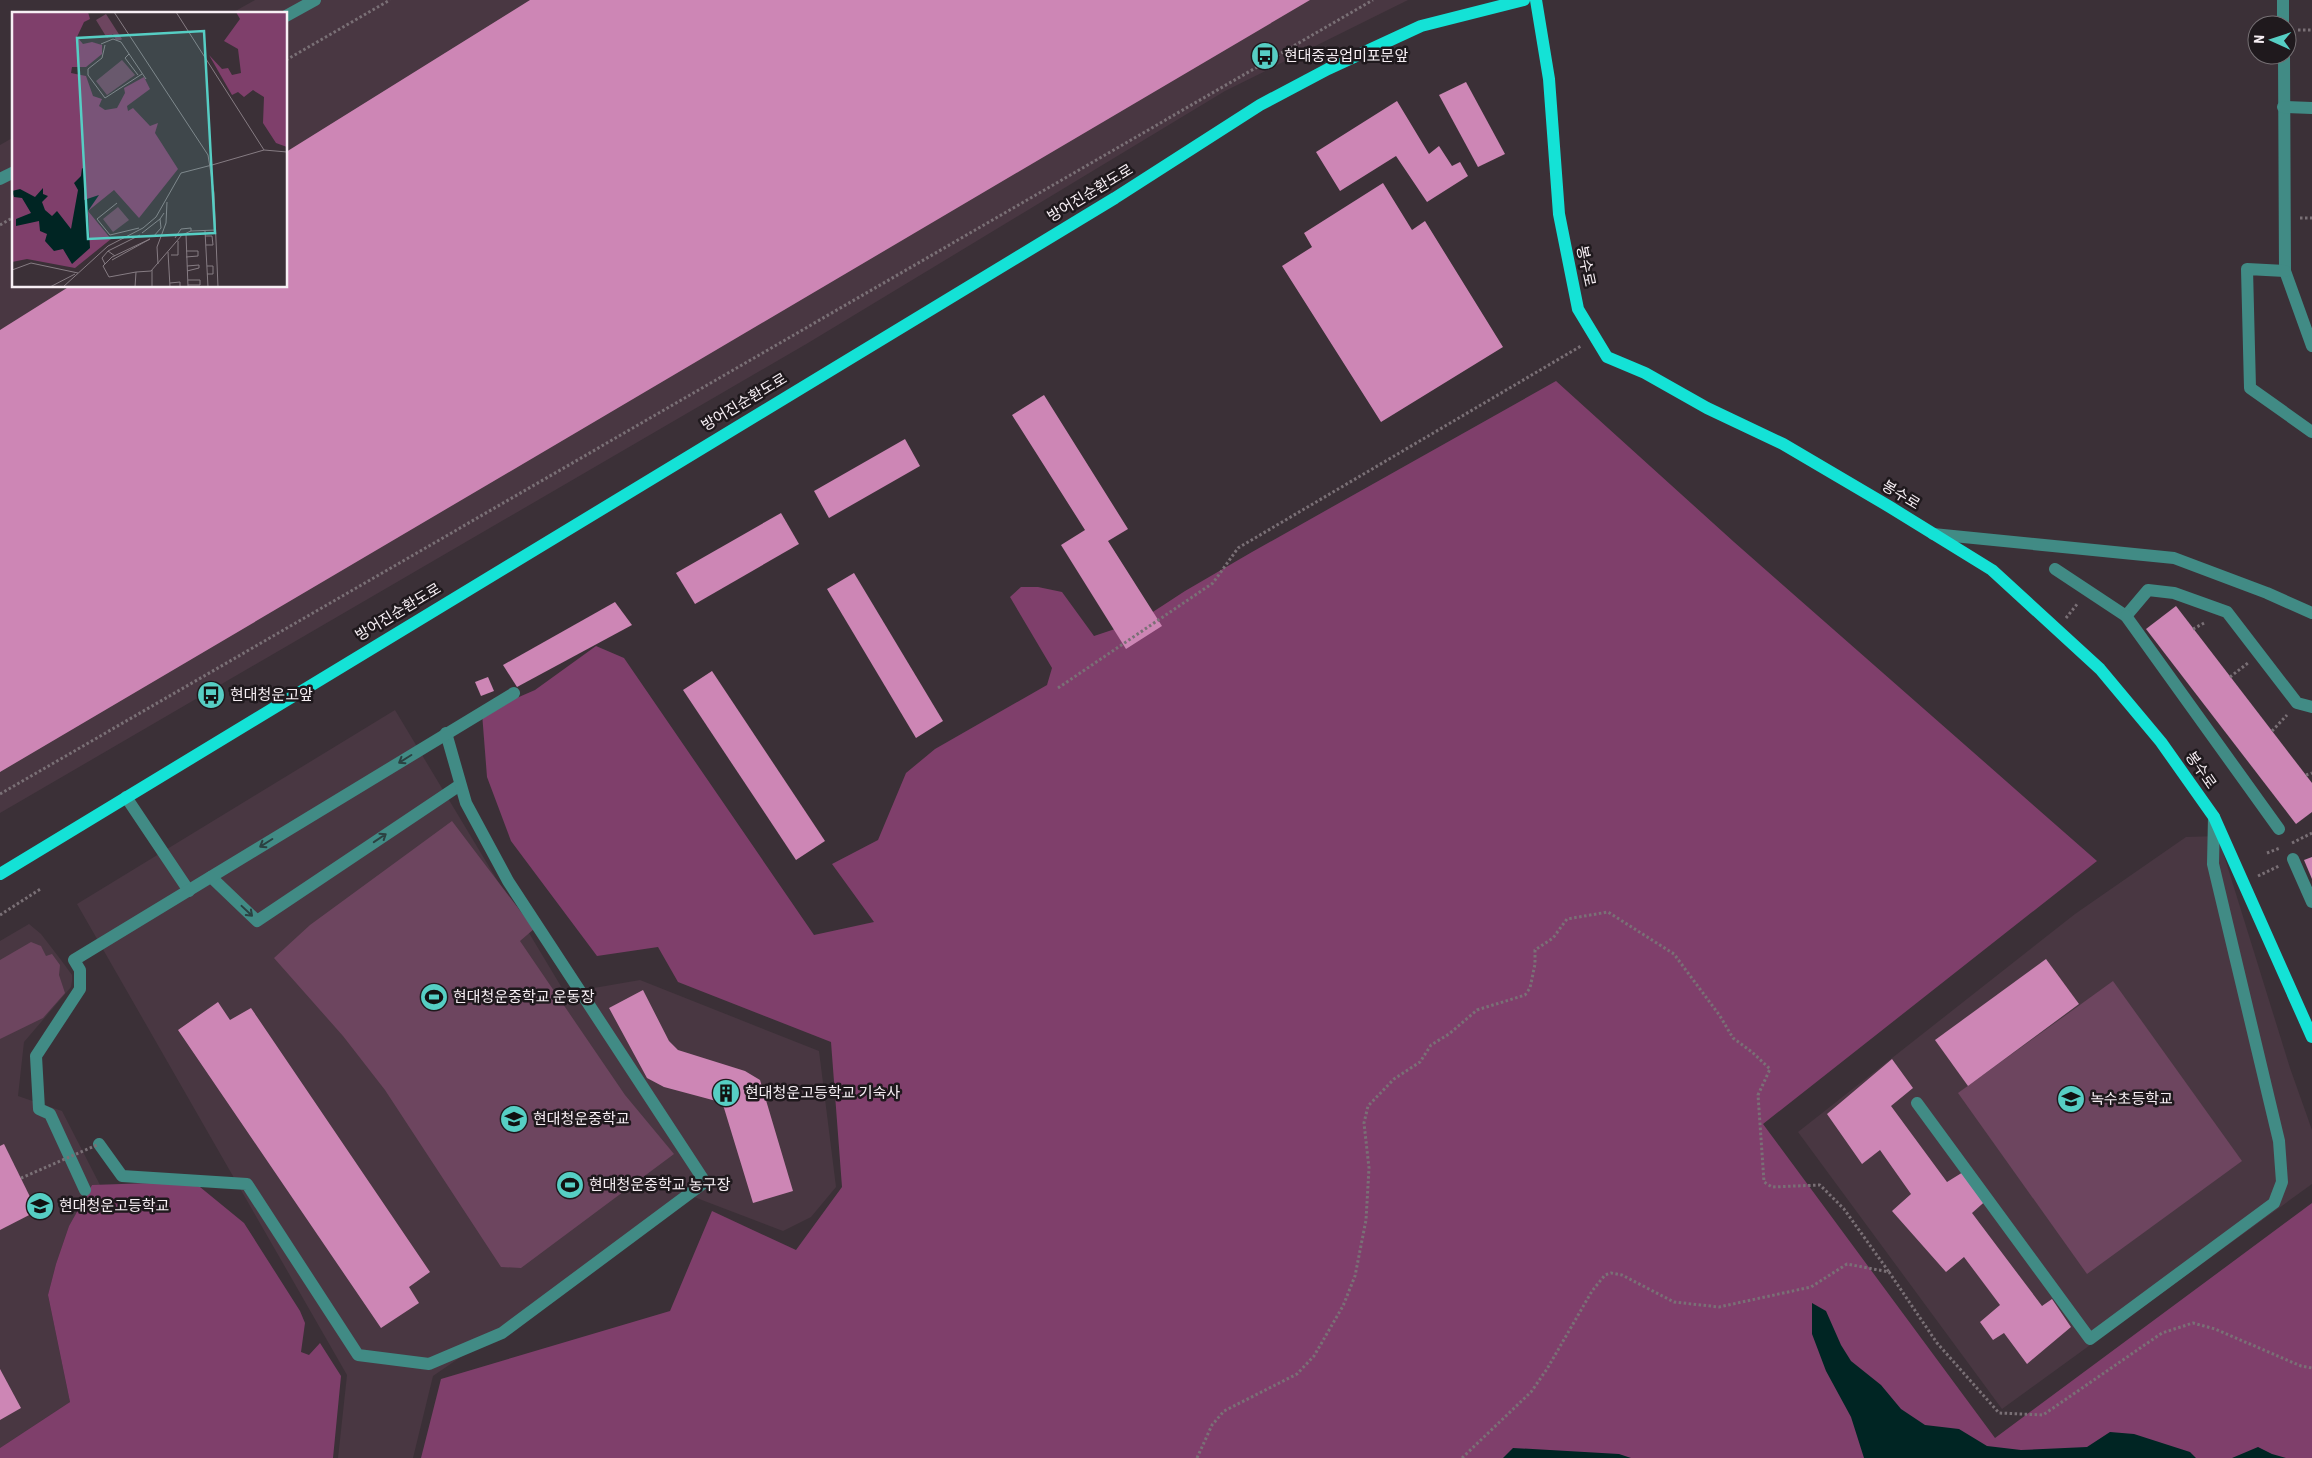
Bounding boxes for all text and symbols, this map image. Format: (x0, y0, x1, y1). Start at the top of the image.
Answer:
inset map (12, 12, 288, 288)
north arrow (2247, 15, 2297, 65)
text: N (2251, 35, 2267, 44)
bus stop icon: 현대중공업미포문앞 (1250, 41, 1280, 71)
place label: 현대중공업미포문앞 (1284, 47, 1408, 65)
street label: 방어진순환도로 (1044, 160, 1136, 226)
street label: 봉수로 (1573, 244, 1599, 288)
street label: 방어진순환도로 (698, 369, 790, 435)
street label: 봉수로 (1879, 477, 1923, 513)
street label: 방어진순환도로 (352, 579, 444, 645)
bus stop icon: 현대청운고앞 (196, 680, 226, 710)
place label: 현대청운고앞 (230, 686, 313, 704)
street label: 봉수로 (2182, 748, 2220, 792)
one-way arrow (398, 754, 412, 764)
one-way arrow (373, 833, 387, 843)
one-way arrow (260, 839, 274, 849)
one-way arrow (240, 905, 253, 917)
sports icon: 현대청운중학교 운동장 (419, 982, 449, 1012)
place label: 현대청운중학교 운동장 (453, 988, 595, 1006)
building icon: 현대청운고등학교 기숙사 (711, 1078, 741, 1108)
place label: 현대청운고등학교 기숙사 (745, 1084, 900, 1102)
school or university icon: 녹수초등학교 (2056, 1084, 2086, 1114)
place label: 녹수초등학교 (2090, 1090, 2173, 1108)
school or university icon: 현대청운중학교 (499, 1104, 529, 1134)
place label: 현대청운중학교 (533, 1110, 630, 1128)
sports icon: 현대청운중학교 농구장 (555, 1170, 585, 1200)
place label: 현대청운중학교 농구장 (589, 1176, 731, 1194)
school or university icon: 현대청운고등학교 (25, 1191, 55, 1221)
place label: 현대청운고등학교 (59, 1197, 169, 1215)

